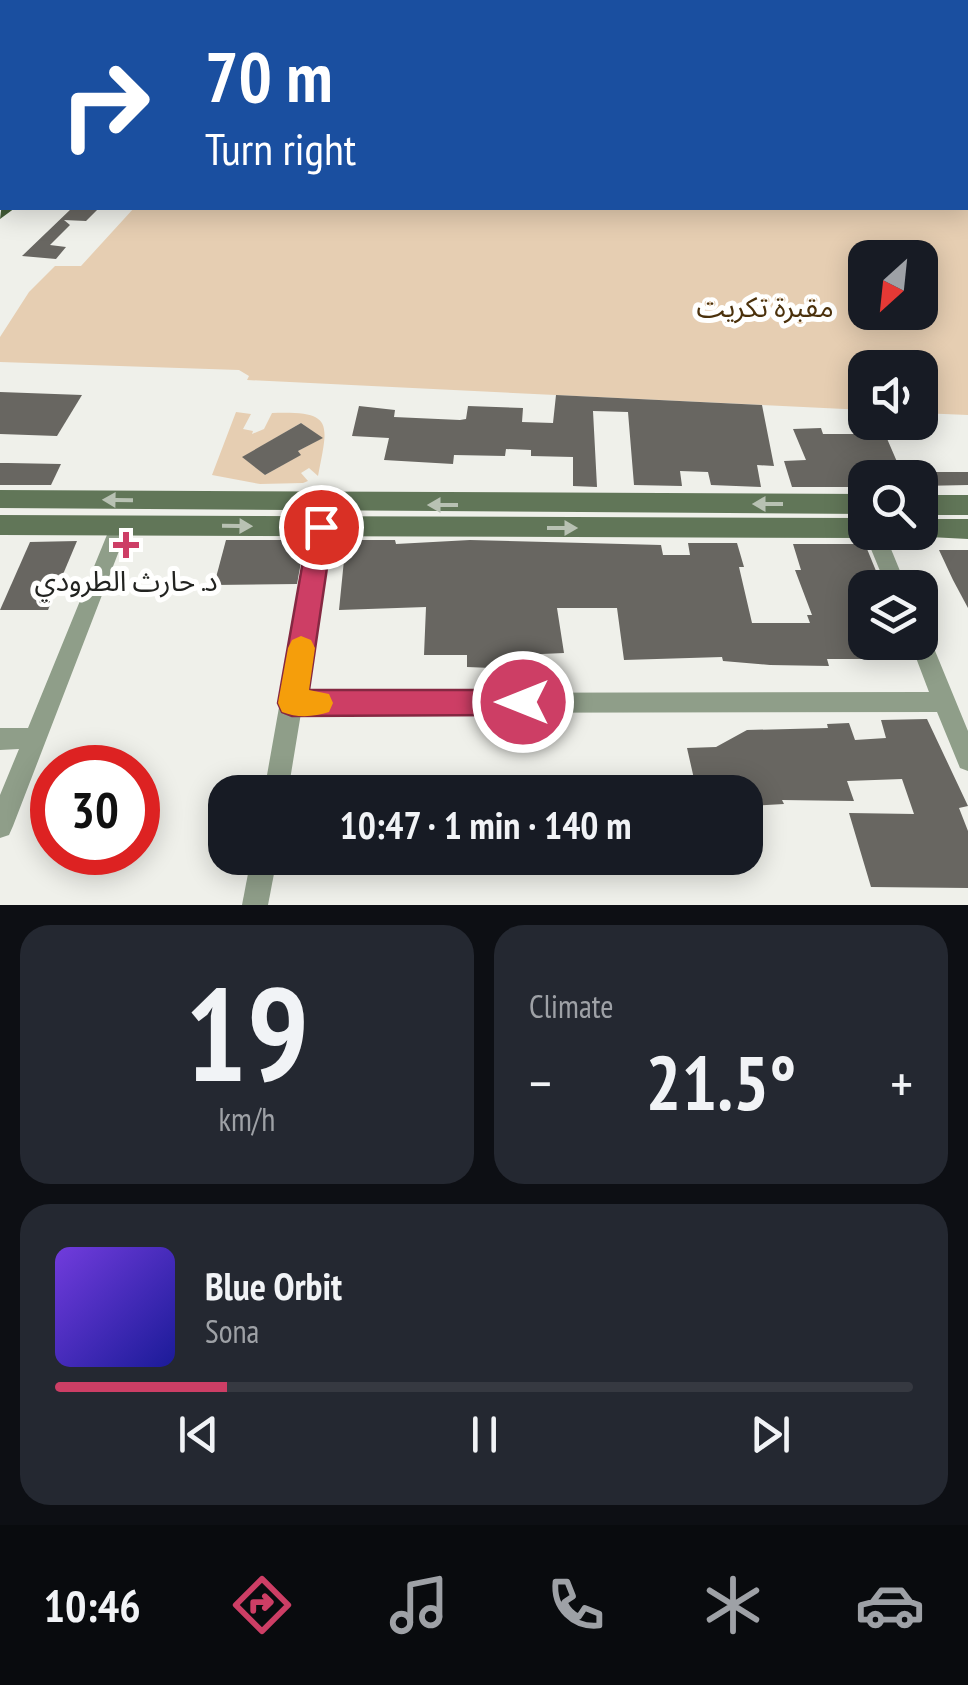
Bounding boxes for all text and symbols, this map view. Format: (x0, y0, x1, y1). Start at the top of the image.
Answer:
text: 70 m (205, 31, 333, 121)
icon: right (40, 40, 170, 170)
text: Turn right (205, 119, 356, 177)
north arrow (848, 240, 938, 330)
map controls (848, 240, 938, 660)
park label: مقبرة تكريت (696, 288, 834, 325)
button: sound (848, 350, 938, 440)
button: search (848, 460, 938, 550)
pin (279, 485, 364, 570)
one-way arrow (101, 492, 133, 508)
one-way arrow (751, 496, 783, 512)
one-way arrow (426, 497, 458, 513)
icon: arrive (294, 500, 349, 555)
one-way arrow (222, 518, 254, 534)
one-way arrow (547, 520, 579, 536)
marker: د. حارث الطرودي (113, 532, 139, 558)
place label: د. حارث الطرودي (34, 562, 218, 602)
button: layers (848, 570, 938, 660)
position arrow (471, 650, 575, 754)
speed limit sign: 30 (30, 745, 160, 875)
text: 10:47 · 1 min · 140 m (339, 800, 632, 849)
text: 19 (185, 949, 309, 1117)
text: Climate (529, 985, 613, 1027)
text: 21.5° (646, 1034, 796, 1131)
text: − (529, 1047, 552, 1118)
text: + (890, 1047, 913, 1118)
text: km/h (219, 1098, 275, 1140)
text: Blue Orbit (205, 1261, 342, 1310)
text: Sona (205, 1310, 259, 1352)
icon: previous (171, 1407, 226, 1462)
icon: pause (457, 1407, 512, 1462)
icon: next (743, 1407, 798, 1462)
icon: directions (227, 1570, 297, 1640)
icon: music (384, 1570, 454, 1640)
icon: phone (541, 1570, 611, 1640)
icon: climate (698, 1570, 768, 1640)
icon: car (855, 1570, 925, 1640)
text: 10:46 (43, 1576, 141, 1634)

